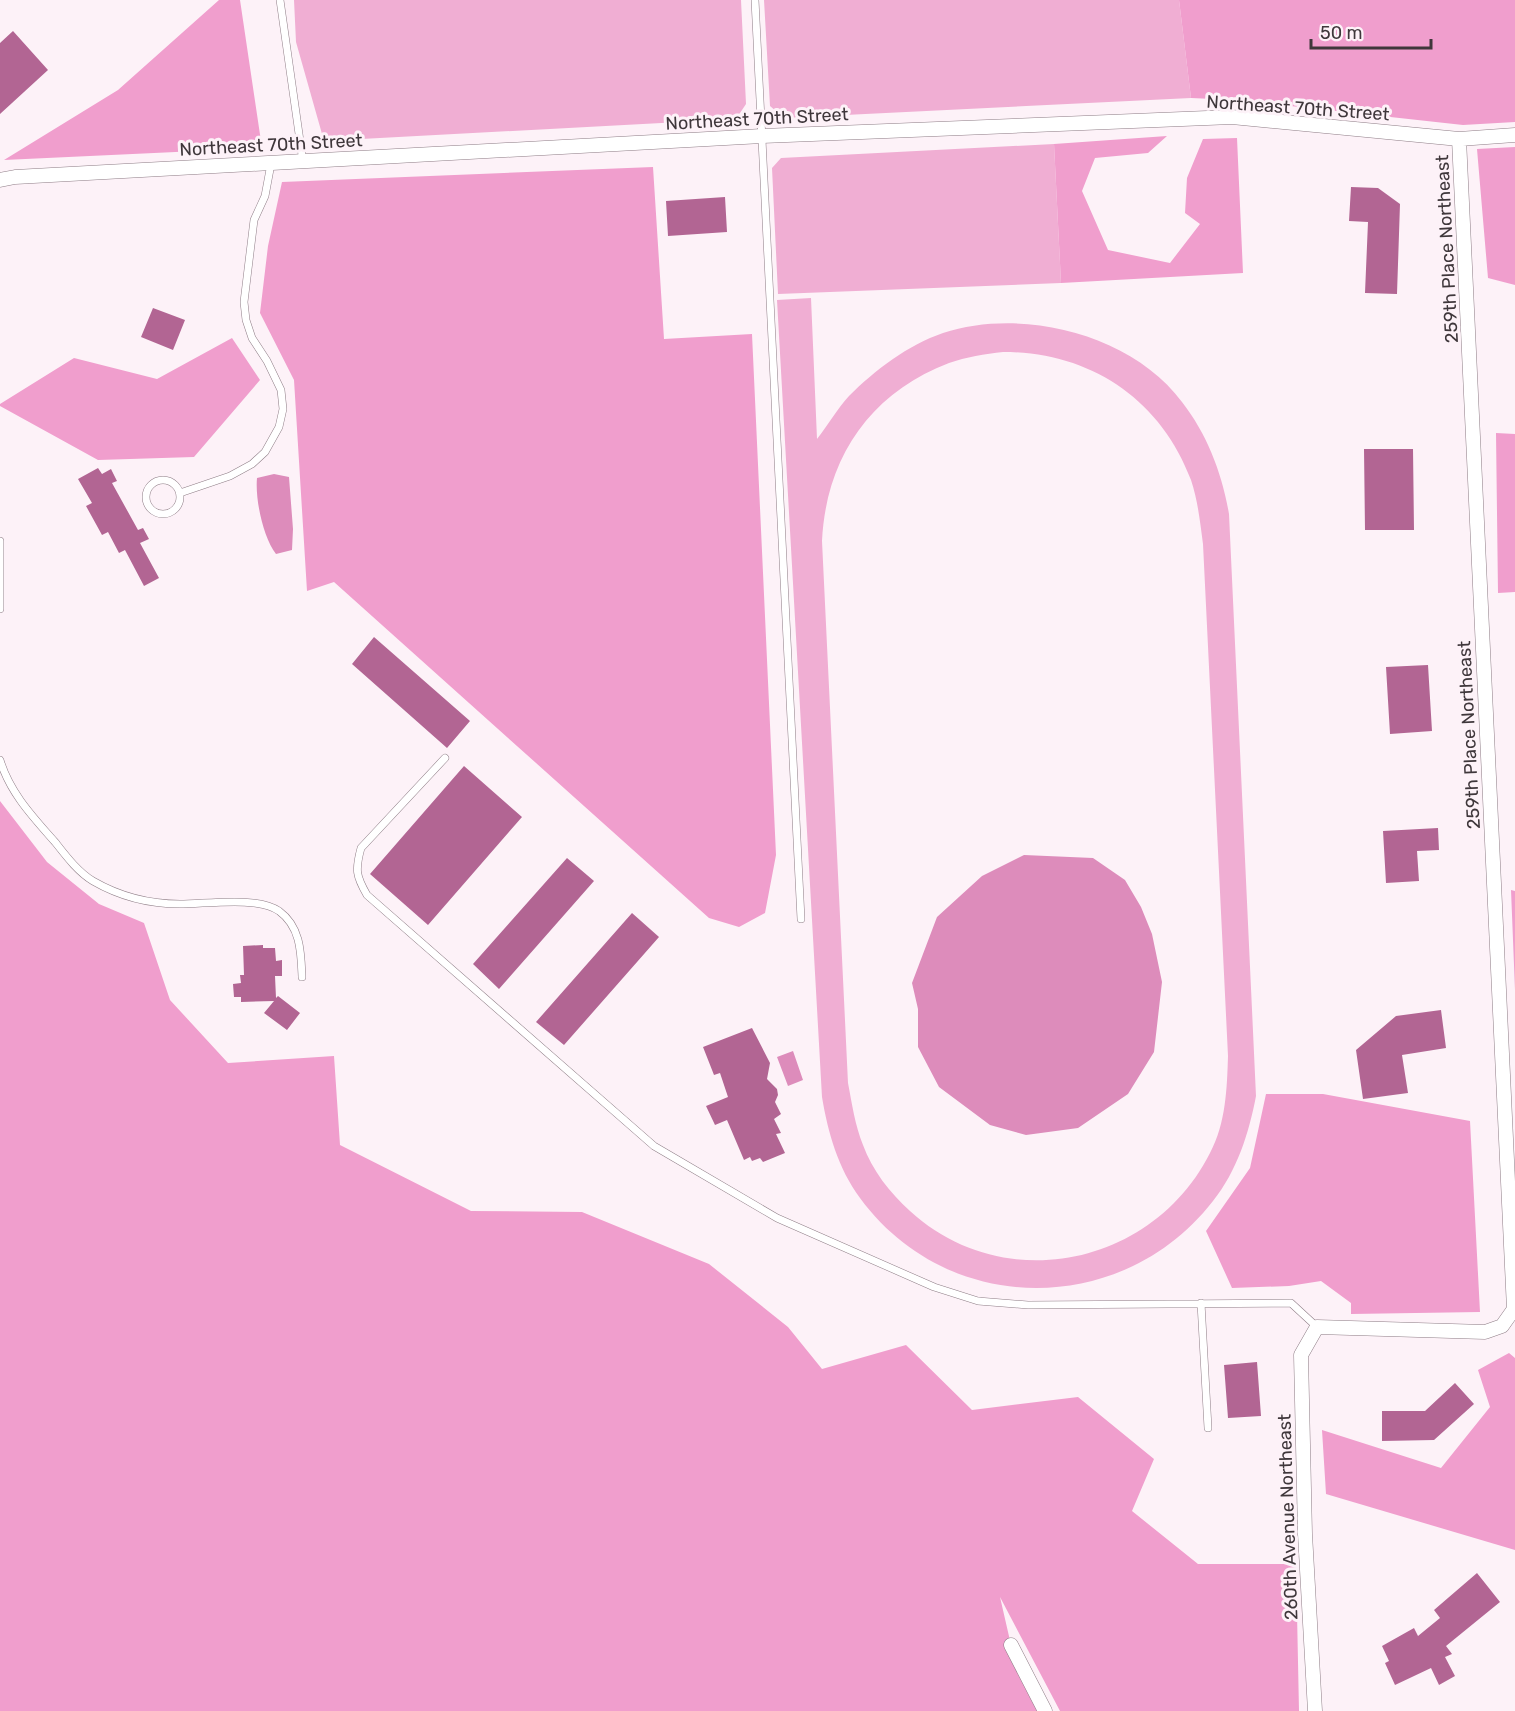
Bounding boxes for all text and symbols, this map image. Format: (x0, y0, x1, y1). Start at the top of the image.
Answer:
scale bar (1311, 12, 1431, 50)
text: 50 m (1320, 22, 1363, 44)
street label: Northeast 70th Street (1206, 91, 1390, 125)
street label: Northeast 70th Street (665, 103, 849, 135)
street label: Northeast 70th Street (179, 129, 363, 161)
street label: 259th Place Northeast (1431, 154, 1463, 344)
street label: 259th Place Northeast (1453, 640, 1485, 830)
street label: 260th Avenue Northeast (1273, 1414, 1303, 1620)

